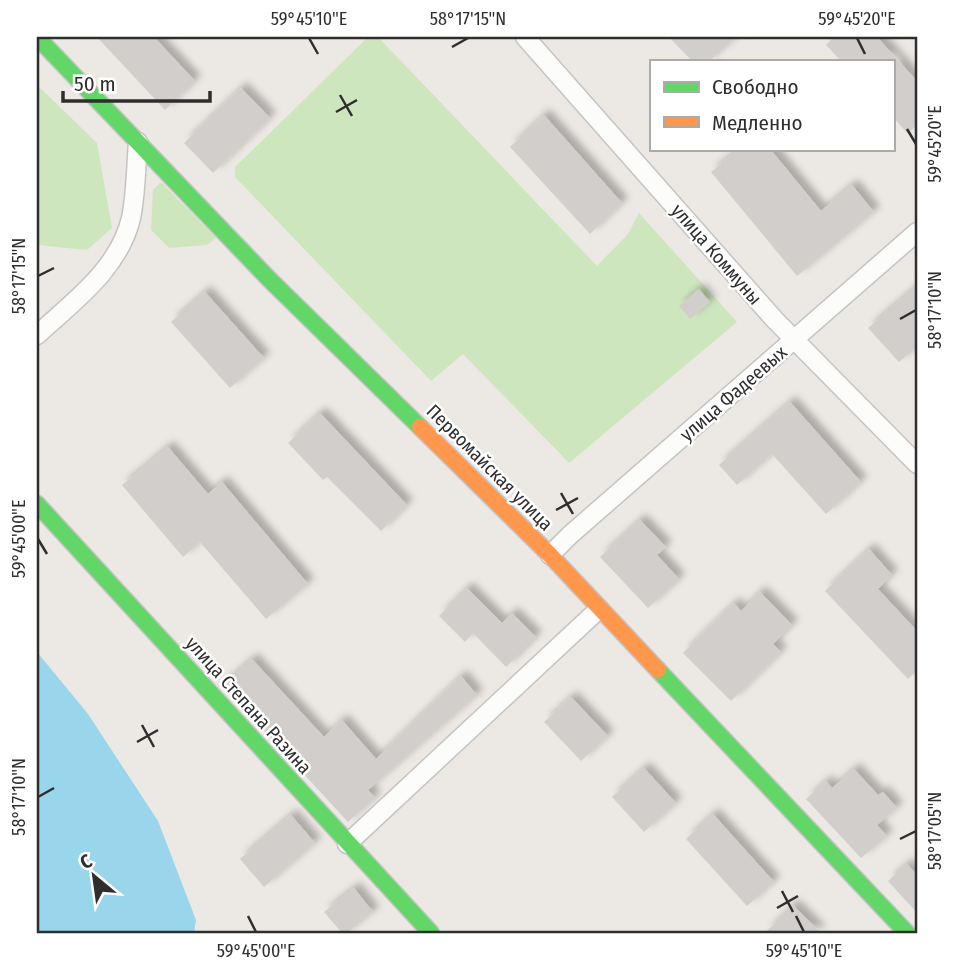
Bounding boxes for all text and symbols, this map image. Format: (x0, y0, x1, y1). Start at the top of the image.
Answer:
text: 59°45'10"E (271, 8, 347, 30)
text: 58°17'15"N (430, 8, 506, 30)
text: 59°45'20"E (818, 8, 896, 30)
scale bar (63, 60, 210, 104)
legend (650, 60, 894, 150)
text: 50 m (74, 71, 116, 97)
text: Свободно (712, 74, 798, 100)
text: 59°45'20"E (924, 105, 946, 183)
text: Медленно (712, 110, 802, 136)
street label: улица Коммуны (667, 199, 767, 309)
text: 58°17'15"N (8, 238, 30, 314)
text: 58°17'10"N (924, 271, 946, 349)
street label: улица Фадеевых (675, 340, 792, 446)
street label: Первомайская улица (422, 399, 558, 535)
text: 59°45'00"E (8, 500, 30, 578)
street label: улица Степана Разина (181, 632, 316, 779)
text: 58°17'10"N (8, 758, 30, 836)
text: 58°17'05"N (924, 792, 946, 870)
north arrow (60, 841, 130, 911)
text: С (76, 849, 96, 874)
text: 59°45'00"E (217, 940, 295, 962)
text: 59°45'10"E (766, 940, 842, 962)

